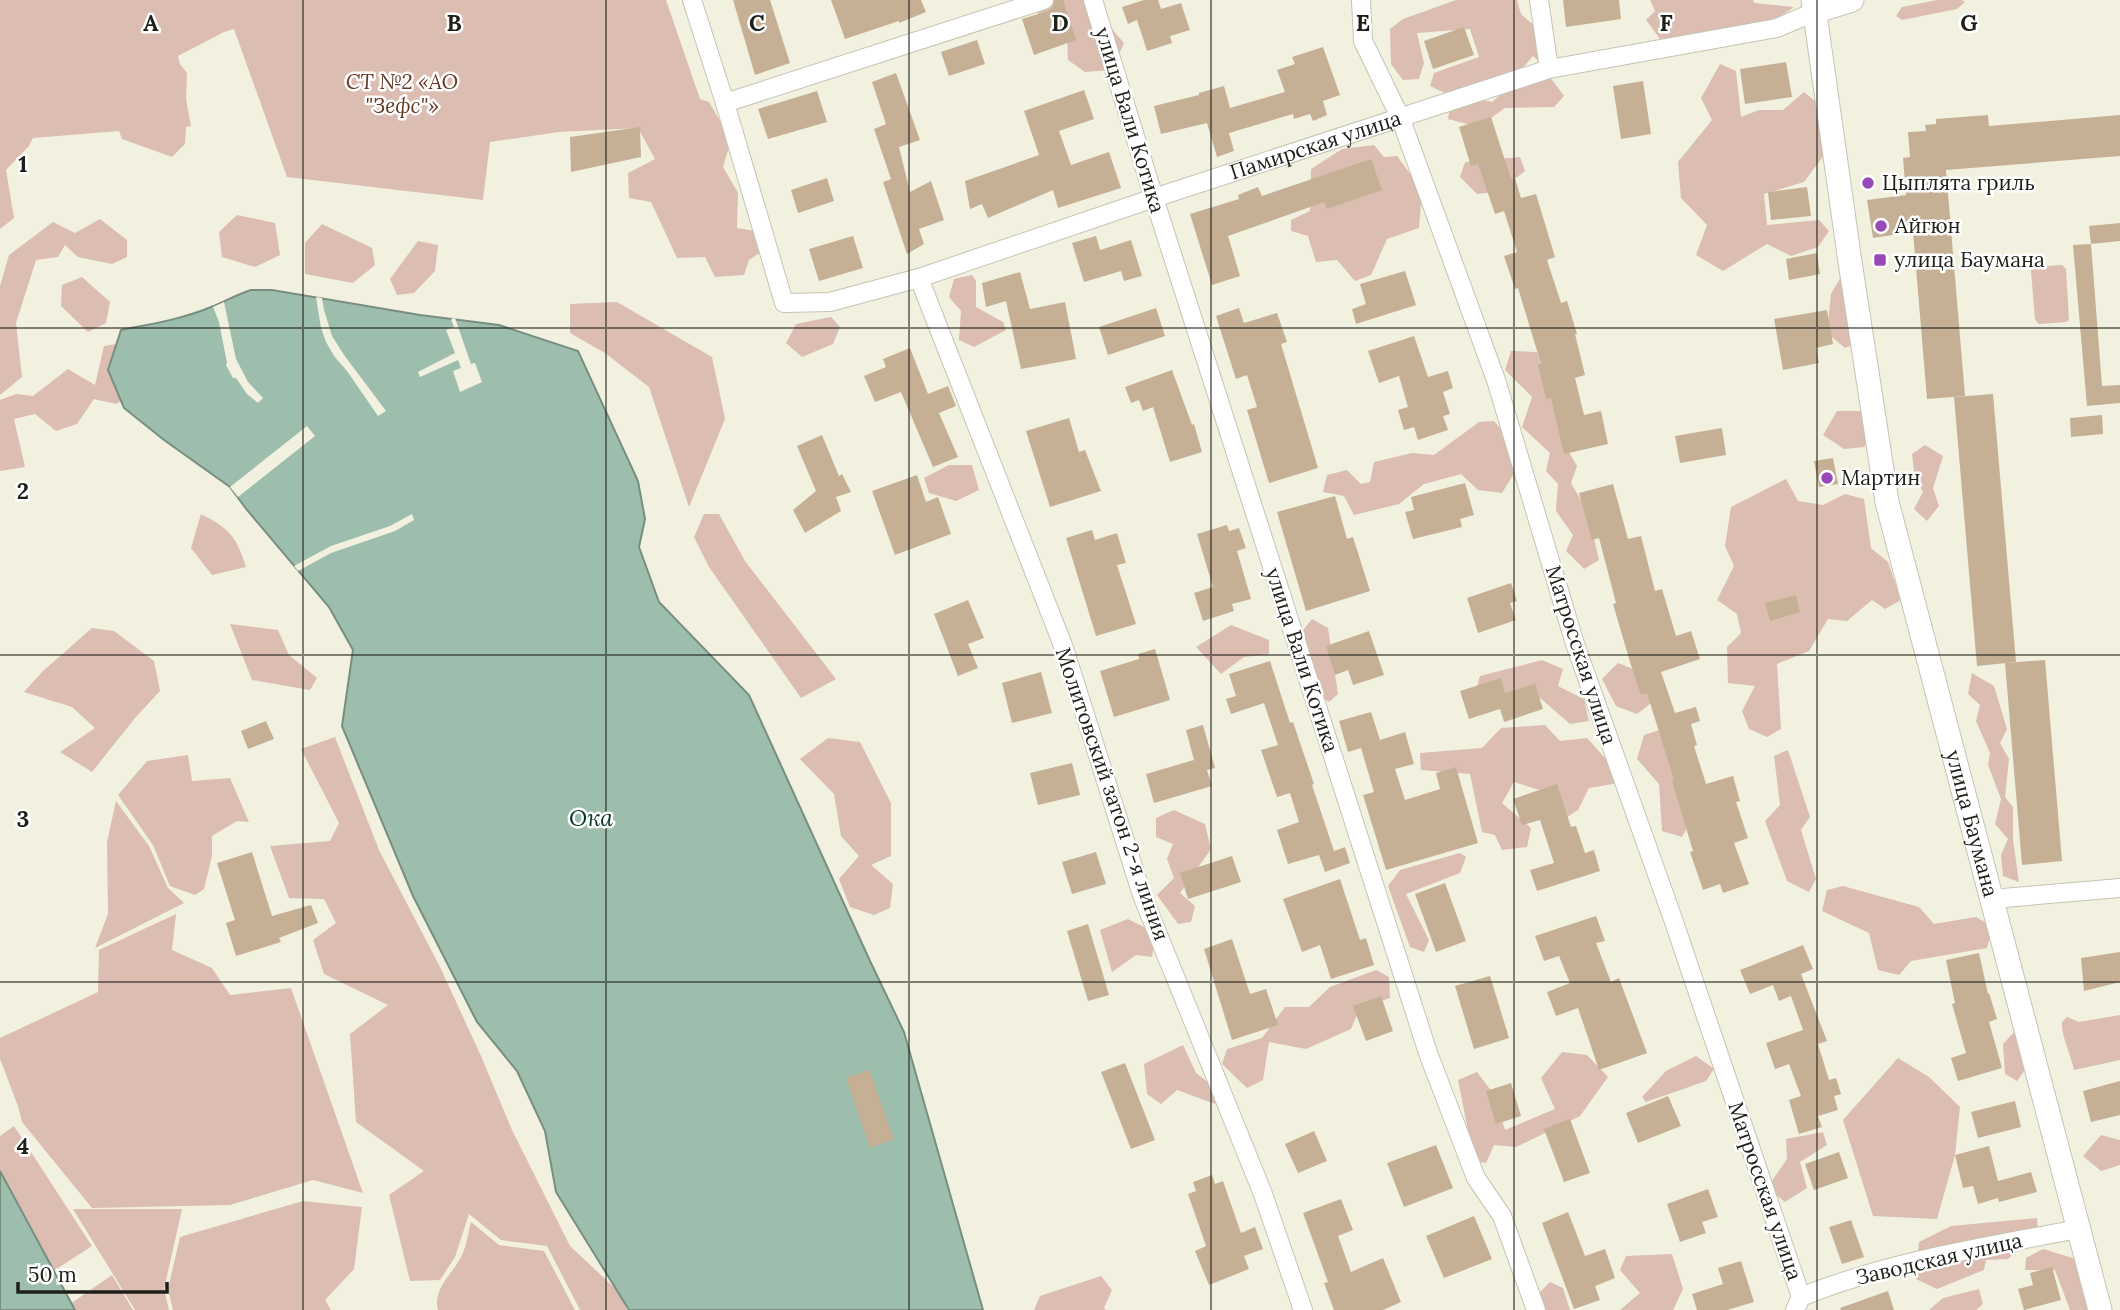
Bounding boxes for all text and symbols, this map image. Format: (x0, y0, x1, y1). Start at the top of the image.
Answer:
text: A (143, 8, 159, 37)
text: B (446, 8, 462, 37)
text: C (749, 8, 765, 37)
text: D (1051, 8, 1069, 37)
text: E (1356, 8, 1370, 37)
text: F (1659, 8, 1673, 37)
text: G (1960, 8, 1978, 37)
street label: улица Вали Котика (1089, 24, 1172, 216)
park label: СТ №2 «АО "Зефс"» (346, 68, 458, 119)
street label: Памирская улица (1226, 104, 1405, 185)
text: 1 (18, 149, 28, 178)
place label: Цыплята гриль (1882, 169, 2035, 196)
marker: Цыплята гриль (1860, 175, 1876, 191)
place label: Айгюн (1894, 212, 1961, 239)
marker: Айгюн (1873, 218, 1889, 234)
place label: улица Баумана (1894, 246, 2045, 273)
marker: улица Баумана (1872, 252, 1888, 268)
place label: Мартин (1841, 464, 1920, 491)
marker: Мартин (1819, 470, 1835, 486)
text: 2 (17, 476, 29, 505)
street label: Матросская улица (1540, 562, 1623, 748)
street label: улица Вали Котика (1260, 564, 1345, 756)
street label: Молитовский затон 2-я линия (1050, 644, 1175, 944)
street label: улица Баумана (1940, 747, 2005, 900)
water label: Ока (569, 803, 613, 832)
text: 3 (17, 804, 29, 833)
street label: Матросская улица (1722, 1098, 1809, 1284)
text: 4 (17, 1131, 29, 1160)
street label: Заводская улица (1853, 1226, 2025, 1291)
scale bar (18, 1250, 166, 1294)
text: 50 m (28, 1261, 77, 1288)

